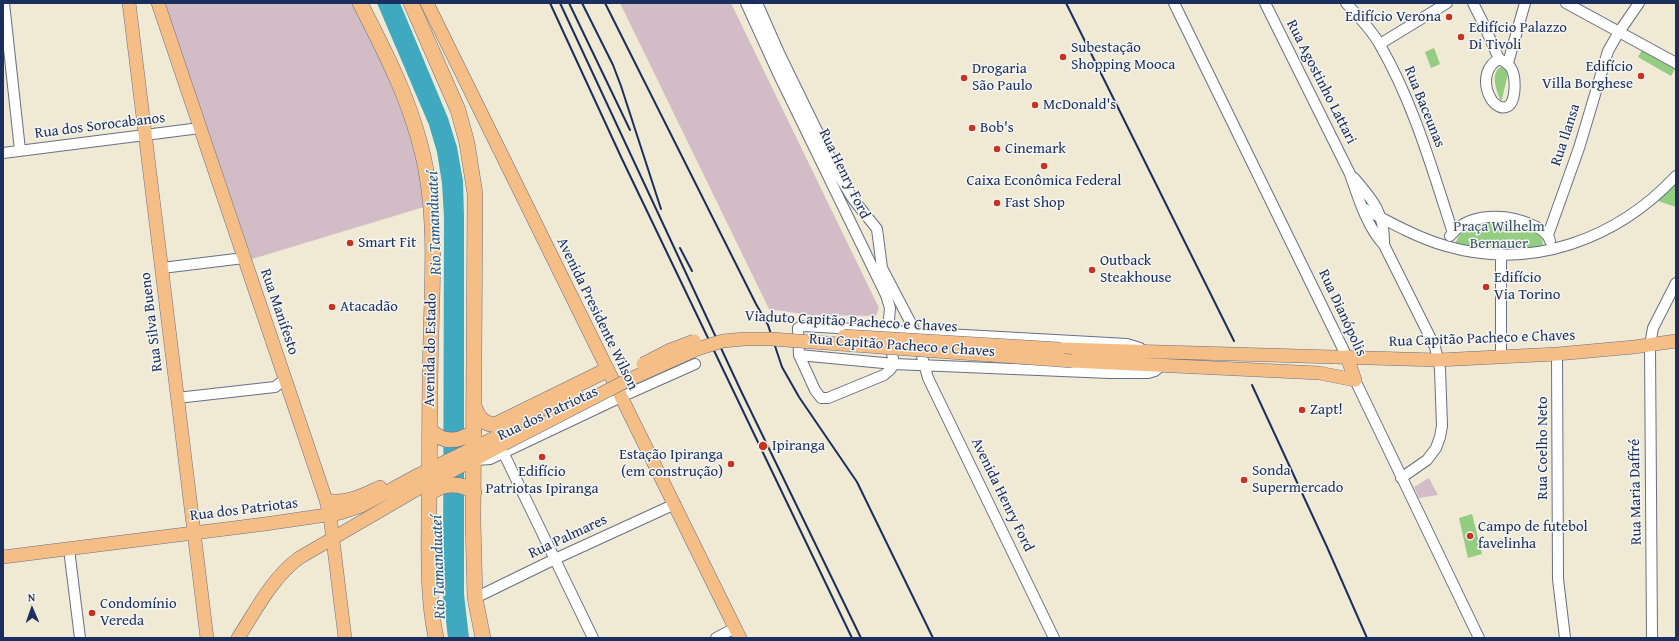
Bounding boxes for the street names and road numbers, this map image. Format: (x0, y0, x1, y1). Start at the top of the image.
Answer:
street label: Rua Agostinho Lattari (1282, 17, 1360, 147)
street label: Rua Baceunas (1400, 64, 1448, 150)
street label: Rua Ilansa (1547, 102, 1585, 168)
street label: Rua dos Sorocabanos (34, 109, 166, 143)
street label: Rua Henry Ford (814, 126, 874, 222)
street label: Avenida Presidente Wilson (552, 235, 642, 393)
street label: Rua Manifesto (256, 267, 302, 357)
street label: Rua Dianópolis (1314, 267, 1370, 359)
street label: Rua Silva Bueno (137, 271, 167, 373)
street label: Avenida do Estado (421, 293, 441, 407)
street label: Viaduto Capitão Pacheco e Chaves (744, 307, 958, 337)
street label: Rua Capitão Pacheco e Chaves (1388, 327, 1576, 351)
street label: Rua Capitão Pacheco e Chaves (808, 331, 996, 361)
street label: Rua dos Patriotas (495, 383, 601, 445)
street label: Rua Coelho Neto (1534, 396, 1552, 500)
street label: Avenida Henry Ford (967, 435, 1037, 555)
street label: Rua Maria Daffré (1626, 439, 1646, 545)
street label: Rua dos Patriotas (189, 494, 299, 526)
street label: Rua Palmares (526, 511, 610, 563)

